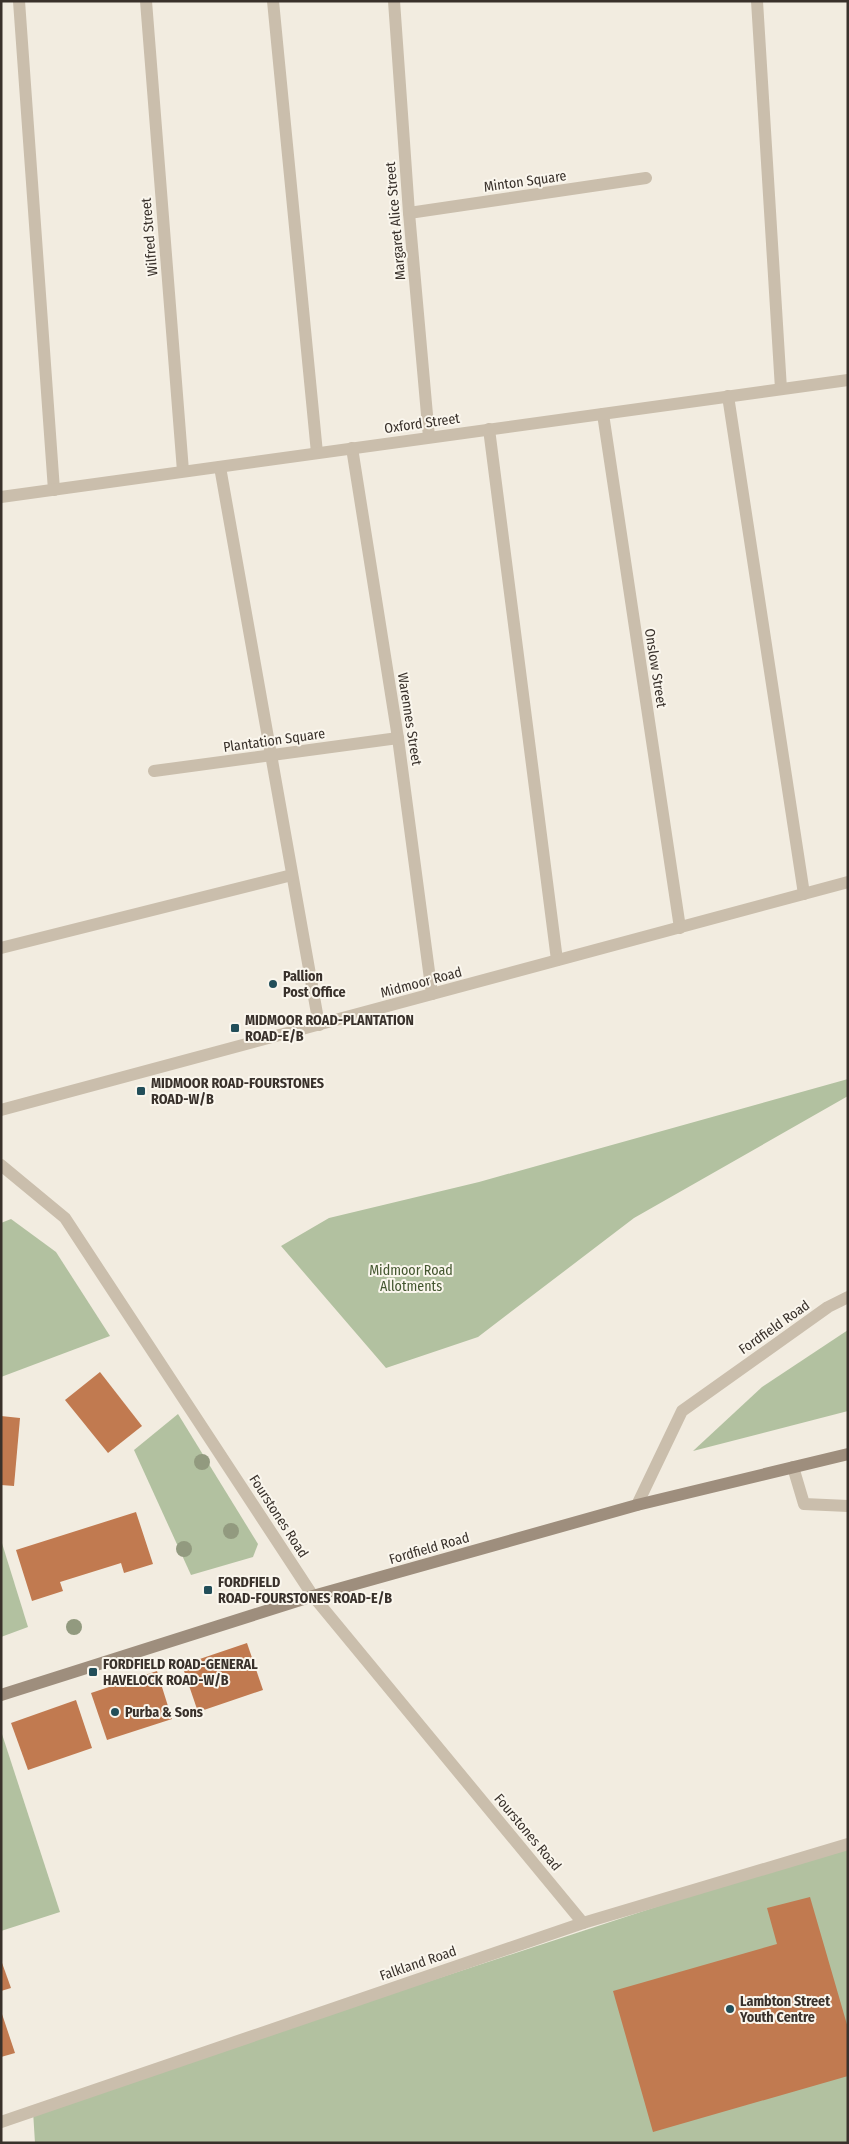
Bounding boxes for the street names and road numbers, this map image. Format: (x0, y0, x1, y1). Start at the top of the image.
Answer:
street label: Margaret Alice Street (382, 161, 409, 281)
street label: Minton Square (483, 167, 568, 196)
street label: Wilfred Street (138, 197, 161, 277)
street label: Oxford Street (383, 410, 461, 437)
street label: Onslow Street (641, 627, 670, 709)
street label: Warennes Street (394, 671, 425, 767)
street label: Plantation Square (222, 725, 326, 756)
street label: Midmoor Road (379, 963, 464, 1002)
street label: Fordfield Road (736, 1297, 813, 1358)
street label: Fourstones Road (245, 1472, 312, 1561)
street label: Fordfield Road (387, 1529, 471, 1568)
street label: Fourstones Road (490, 1790, 565, 1874)
street label: Falkland Road (378, 1942, 459, 1985)

